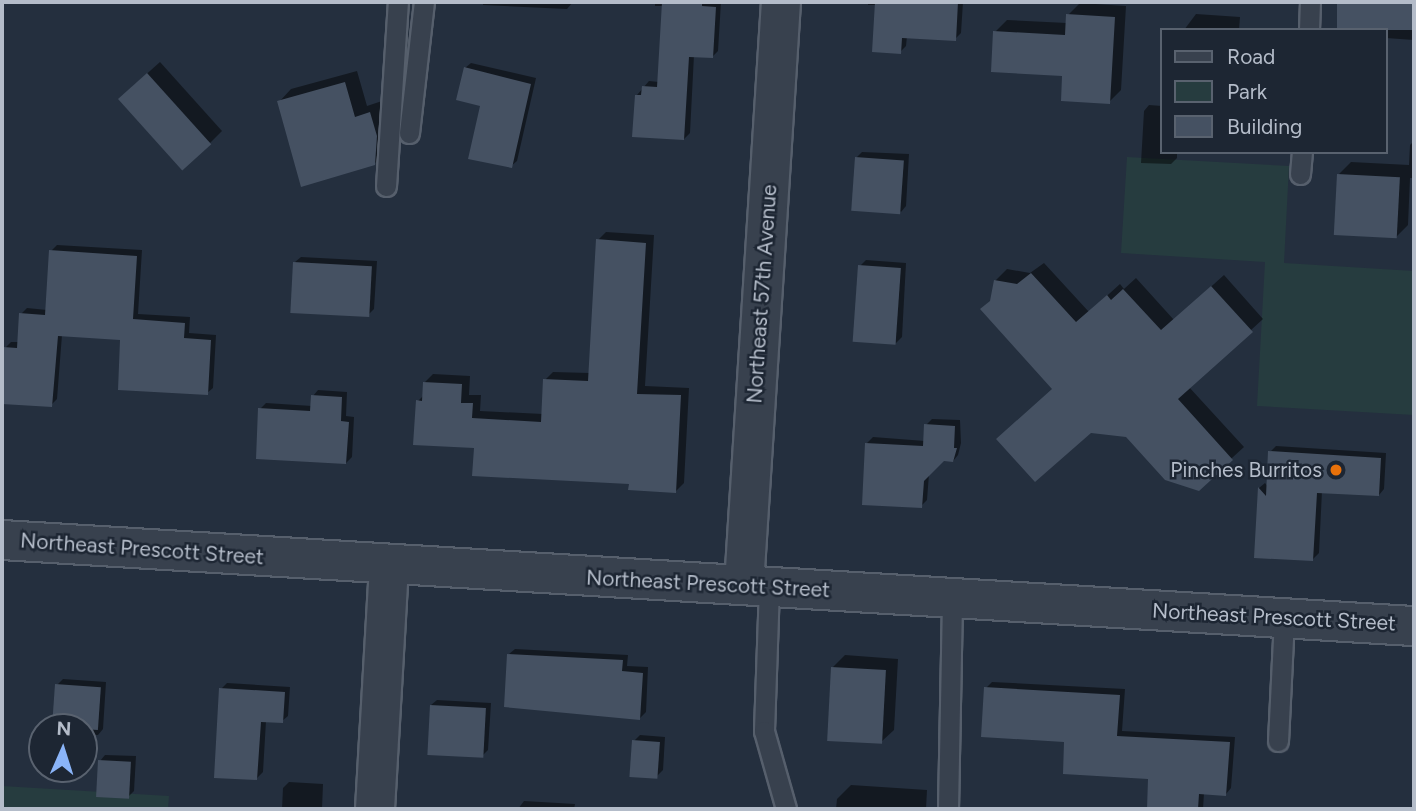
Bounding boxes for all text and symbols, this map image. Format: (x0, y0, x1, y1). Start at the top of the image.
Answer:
legend (1160, 28, 1388, 154)
text: Road (1227, 44, 1275, 69)
text: Park (1227, 79, 1267, 104)
text: Building (1227, 114, 1302, 139)
street label: Northeast 57th Avenue (742, 184, 782, 404)
place label: Pinches Burritos (1170, 457, 1322, 483)
marker: Pinches Burritos (1328, 462, 1344, 478)
street label: Northeast Prescott Street (19, 528, 265, 570)
street label: Northeast Prescott Street (585, 565, 831, 603)
street label: Northeast Prescott Street (1151, 598, 1397, 636)
north arrow (28, 713, 98, 783)
text: N (56, 717, 72, 740)

